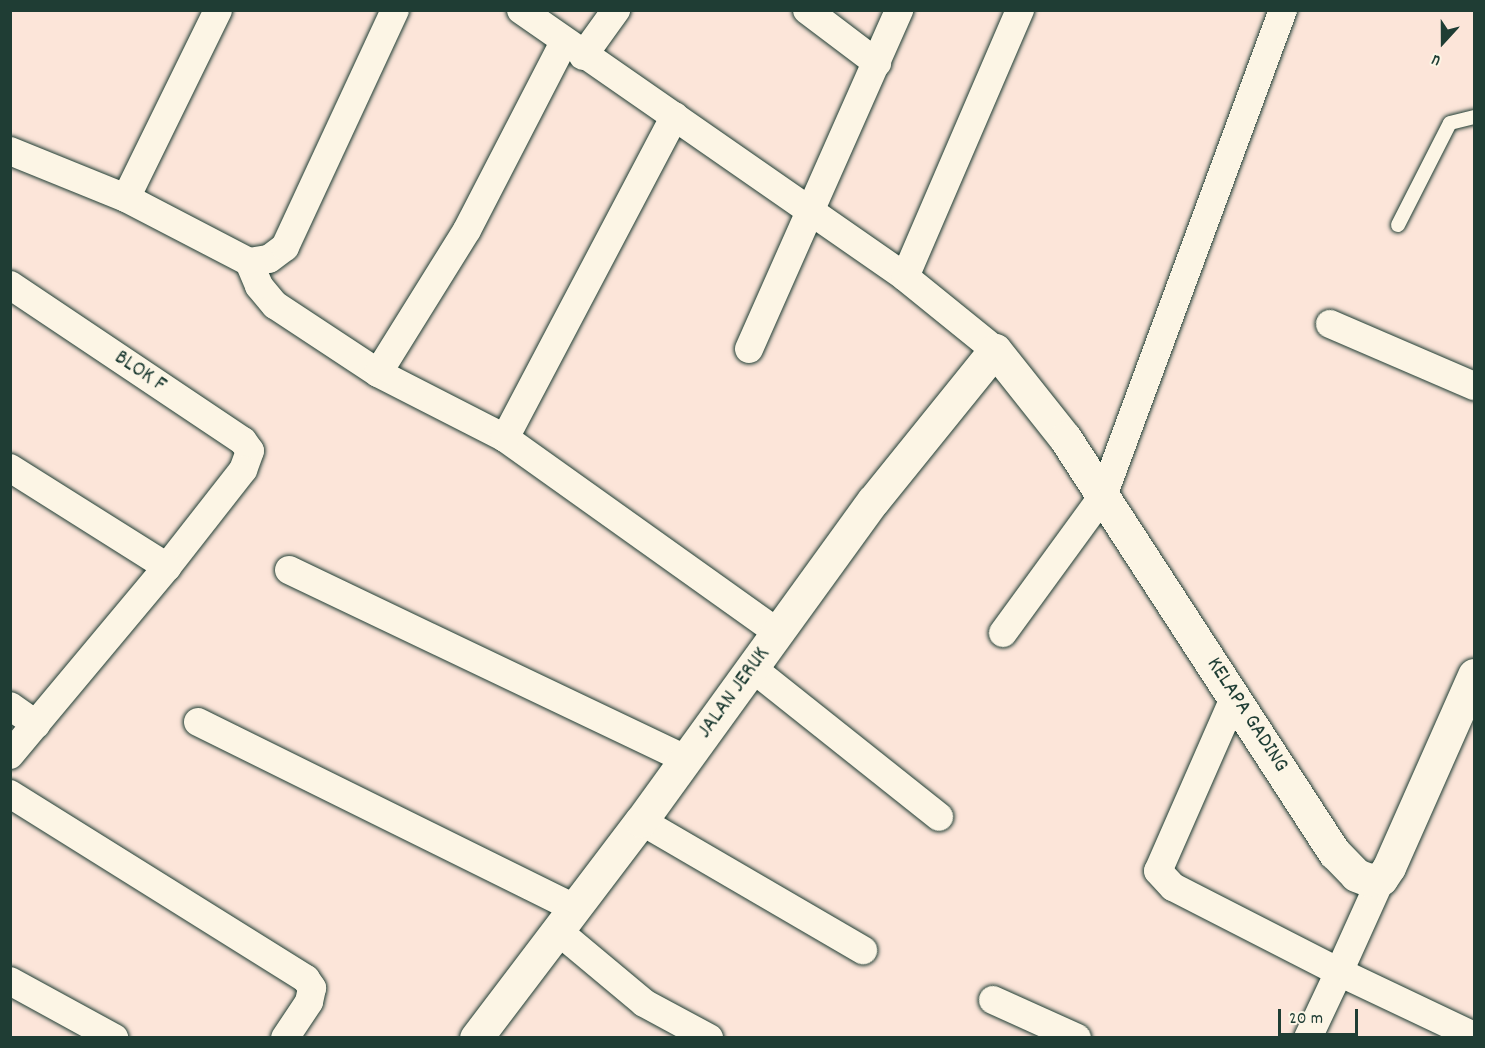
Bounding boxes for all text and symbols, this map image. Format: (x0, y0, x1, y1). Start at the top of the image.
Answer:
north arrow (1413, 12, 1473, 72)
text: U (1429, 47, 1444, 71)
street label: BLOK F (109, 345, 171, 399)
street label: JALAN JERUK (692, 642, 776, 744)
street label: KELAPA GADING (1200, 653, 1294, 777)
scale bar (1281, 997, 1360, 1035)
text: 20 m (1289, 1007, 1323, 1032)

